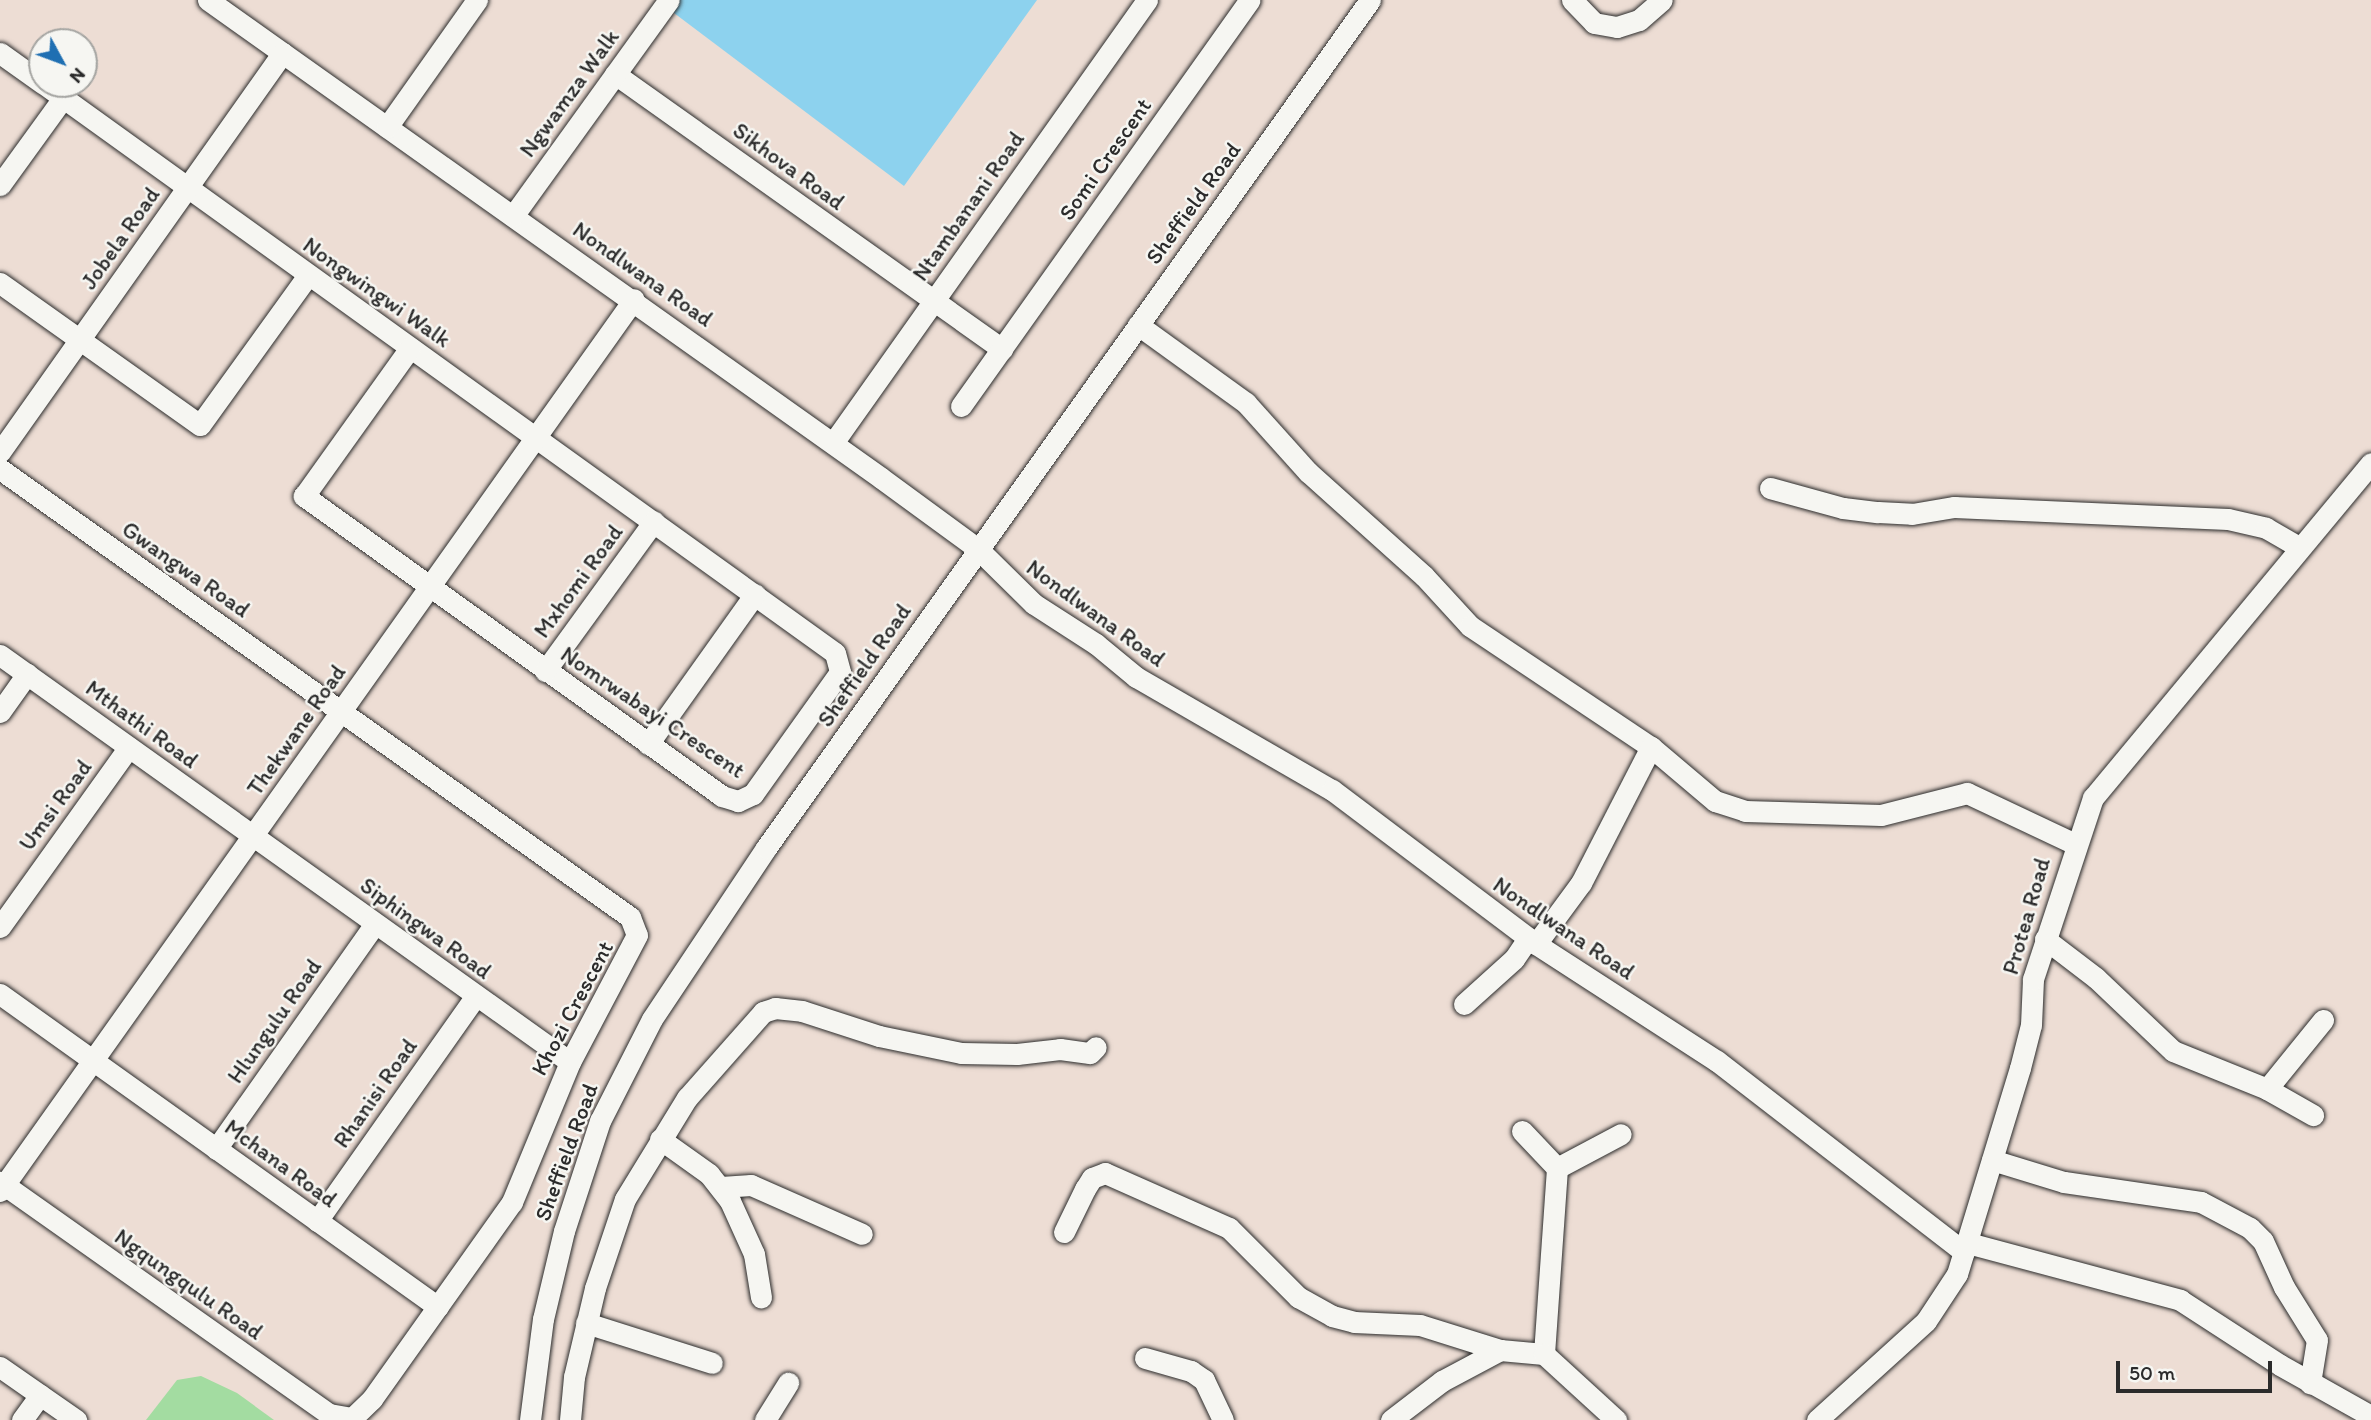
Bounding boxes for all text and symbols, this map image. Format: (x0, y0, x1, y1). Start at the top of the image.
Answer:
street label: Ngwamza Walk (514, 24, 624, 162)
north arrow (28, 28, 98, 98)
text: N (65, 63, 91, 88)
street label: Somi Crescent (1053, 92, 1157, 226)
street label: Sikhova Road (728, 116, 850, 216)
street label: Ntambanani Road (906, 126, 1030, 286)
street label: Sheffield Road (1140, 137, 1246, 269)
street label: Jobela Road (75, 182, 165, 294)
street label: Nondlwana Road (568, 215, 718, 333)
street label: Nongwingwi Walk (298, 231, 456, 353)
street label: Gwangwa Road (117, 515, 255, 623)
street label: Mxhomi Road (528, 519, 628, 643)
street label: Nondlwana Road (1021, 553, 1171, 673)
street label: Sheffield Road (812, 598, 916, 732)
street label: Nomrwabayi Crescent (556, 640, 750, 784)
street label: Thekwane Road (241, 659, 351, 801)
street label: Mthathi Road (80, 674, 204, 774)
street label: Umsi Road (13, 754, 97, 856)
street label: Protea Road (1996, 854, 2056, 978)
street label: Nondlwana Road (1488, 870, 1640, 986)
street label: Siphingwa Road (355, 871, 497, 985)
street label: Khozi Crescent (525, 936, 619, 1080)
street label: Hlungulu Road (221, 953, 327, 1089)
street label: Rhanisi Road (327, 1033, 423, 1153)
street label: Sheffield Road (528, 1080, 604, 1224)
street label: Mchana Road (220, 1113, 342, 1213)
street label: Ngqungqulu Road (109, 1223, 269, 1345)
scale bar (2119, 1346, 2275, 1390)
text: 50 m (2129, 1360, 2175, 1385)

